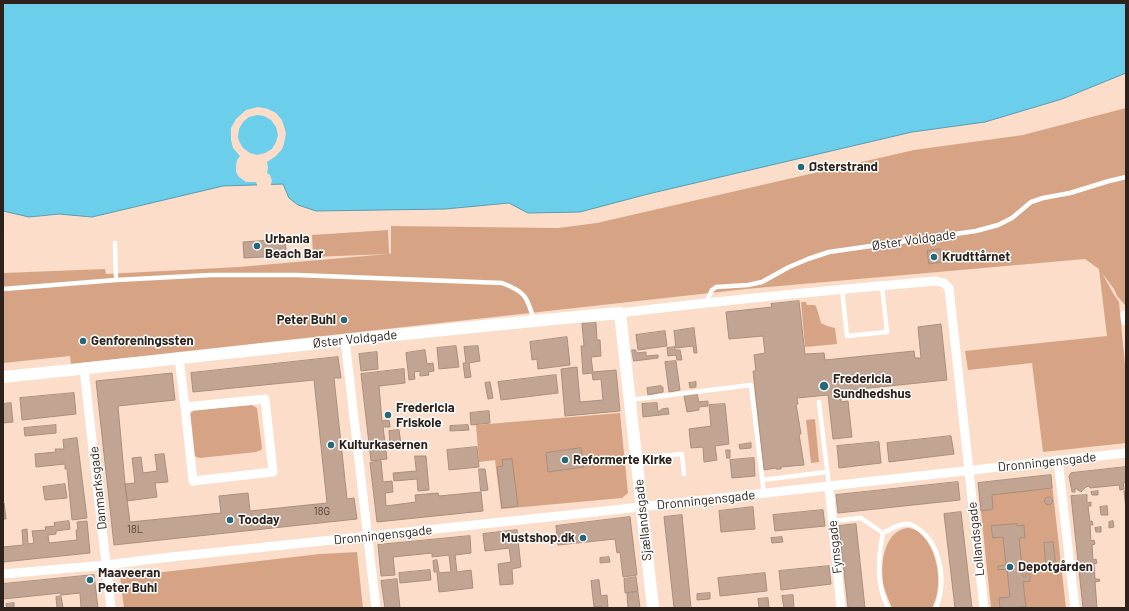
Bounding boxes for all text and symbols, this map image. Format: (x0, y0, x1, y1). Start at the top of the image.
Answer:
place label: Østerstrand (809, 159, 878, 175)
marker: Østerstrand (796, 162, 806, 172)
street label: Øster Voldgade (871, 226, 957, 254)
place label: Urbania Beach Bar (265, 231, 324, 262)
marker: Urbania Beach Bar (252, 241, 262, 251)
place label: Krudttårnet (942, 249, 1010, 265)
marker: Krudttårnet (929, 252, 939, 262)
place label: Peter Buhl (277, 312, 336, 328)
marker: Peter Buhl (339, 315, 349, 325)
street label: Øster Voldgade (312, 327, 398, 351)
place label: Genforeningssten (91, 333, 194, 349)
marker: Genforeningssten (78, 336, 88, 346)
place label: Fredericia Sundhedshus (833, 371, 911, 402)
marker: Fredericia Sundhedshus (818, 380, 830, 392)
place label: Fredericia Friskole (396, 400, 455, 431)
marker: Fredericia Friskole (383, 410, 393, 420)
place label: Kulturkasernen (339, 437, 428, 453)
marker: Kulturkasernen (326, 440, 336, 450)
street label: Danmarksgade (86, 445, 110, 531)
street label: Dronningensgade (997, 449, 1097, 475)
place label: Reformerte Kirke (573, 452, 672, 468)
marker: Reformerte Kirke (560, 455, 570, 465)
street label: Sjællandsgade (631, 478, 655, 562)
street label: Dronningensgade (656, 487, 756, 513)
street label: Lollandsgade (964, 501, 988, 577)
house number: 18G (314, 504, 330, 518)
place label: Tooday (238, 512, 280, 528)
marker: Tooday (225, 515, 235, 525)
street label: Fynsgade (824, 519, 846, 575)
house number: 18L (127, 522, 143, 536)
street label: Dronningensgade (333, 522, 433, 548)
place label: Mustshop.dk (501, 530, 575, 546)
marker: Mustshop.dk (578, 533, 588, 543)
place label: Depotgården (1018, 559, 1093, 575)
marker: Depotgården (1005, 562, 1015, 572)
place label: Maaveeran Peter Buhl (98, 565, 160, 596)
marker: Maaveeran Peter Buhl (85, 575, 95, 585)

